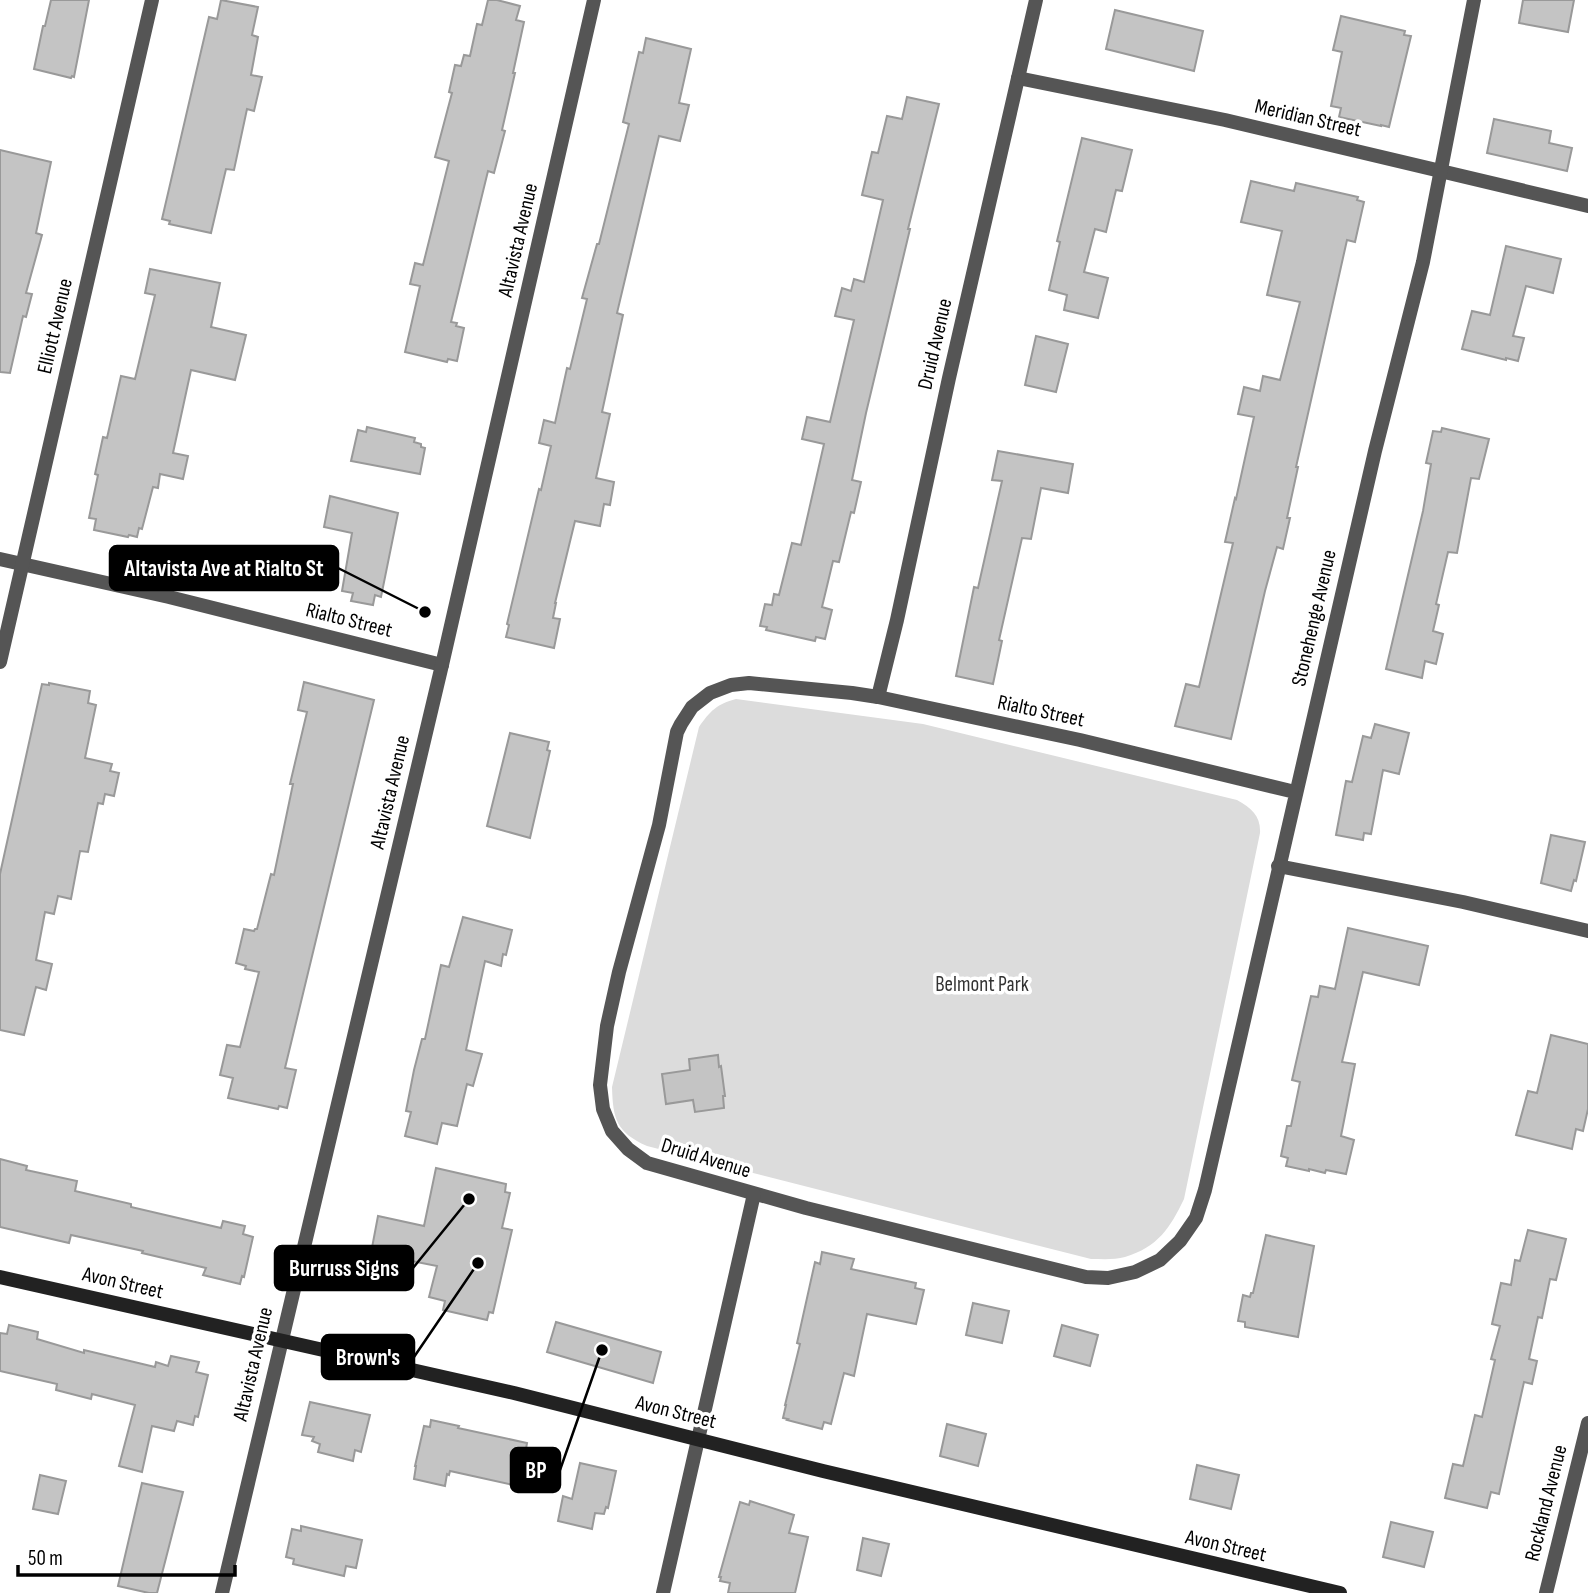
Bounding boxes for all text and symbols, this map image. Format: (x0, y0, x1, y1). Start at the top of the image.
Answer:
street label: Meridian Street (1252, 94, 1364, 142)
street label: Altavista Avenue (493, 181, 543, 300)
street label: Elliott Avenue (32, 276, 78, 376)
street label: Druid Avenue (912, 296, 958, 392)
callout: Altavista Ave at Rialto St (110, 546, 338, 590)
street label: Stonehenge Avenue (1286, 547, 1342, 689)
text: Altavista Ave at Rialto St (123, 555, 324, 583)
street label: Rialto Street (303, 597, 395, 643)
street label: Rialto Street (995, 690, 1087, 732)
street label: Altavista Avenue (365, 733, 415, 852)
park label: Belmont Park (935, 972, 1029, 997)
street label: Druid Avenue (658, 1133, 754, 1183)
callout: Burruss Signs (275, 1246, 413, 1290)
text: Burruss Signs (289, 1255, 399, 1283)
street label: Avon Street (79, 1261, 166, 1304)
street label: Altavista Avenue (228, 1305, 278, 1424)
callout: Brown's (322, 1335, 414, 1379)
text: Brown's (336, 1344, 400, 1372)
street label: Avon Street (632, 1390, 719, 1434)
street label: Rockland Avenue (1519, 1442, 1573, 1564)
callout: BP (511, 1448, 560, 1492)
text: BP (525, 1457, 547, 1485)
street label: Avon Street (1182, 1524, 1269, 1567)
scale bar (18, 1534, 234, 1578)
text: 50 m (28, 1546, 63, 1571)

